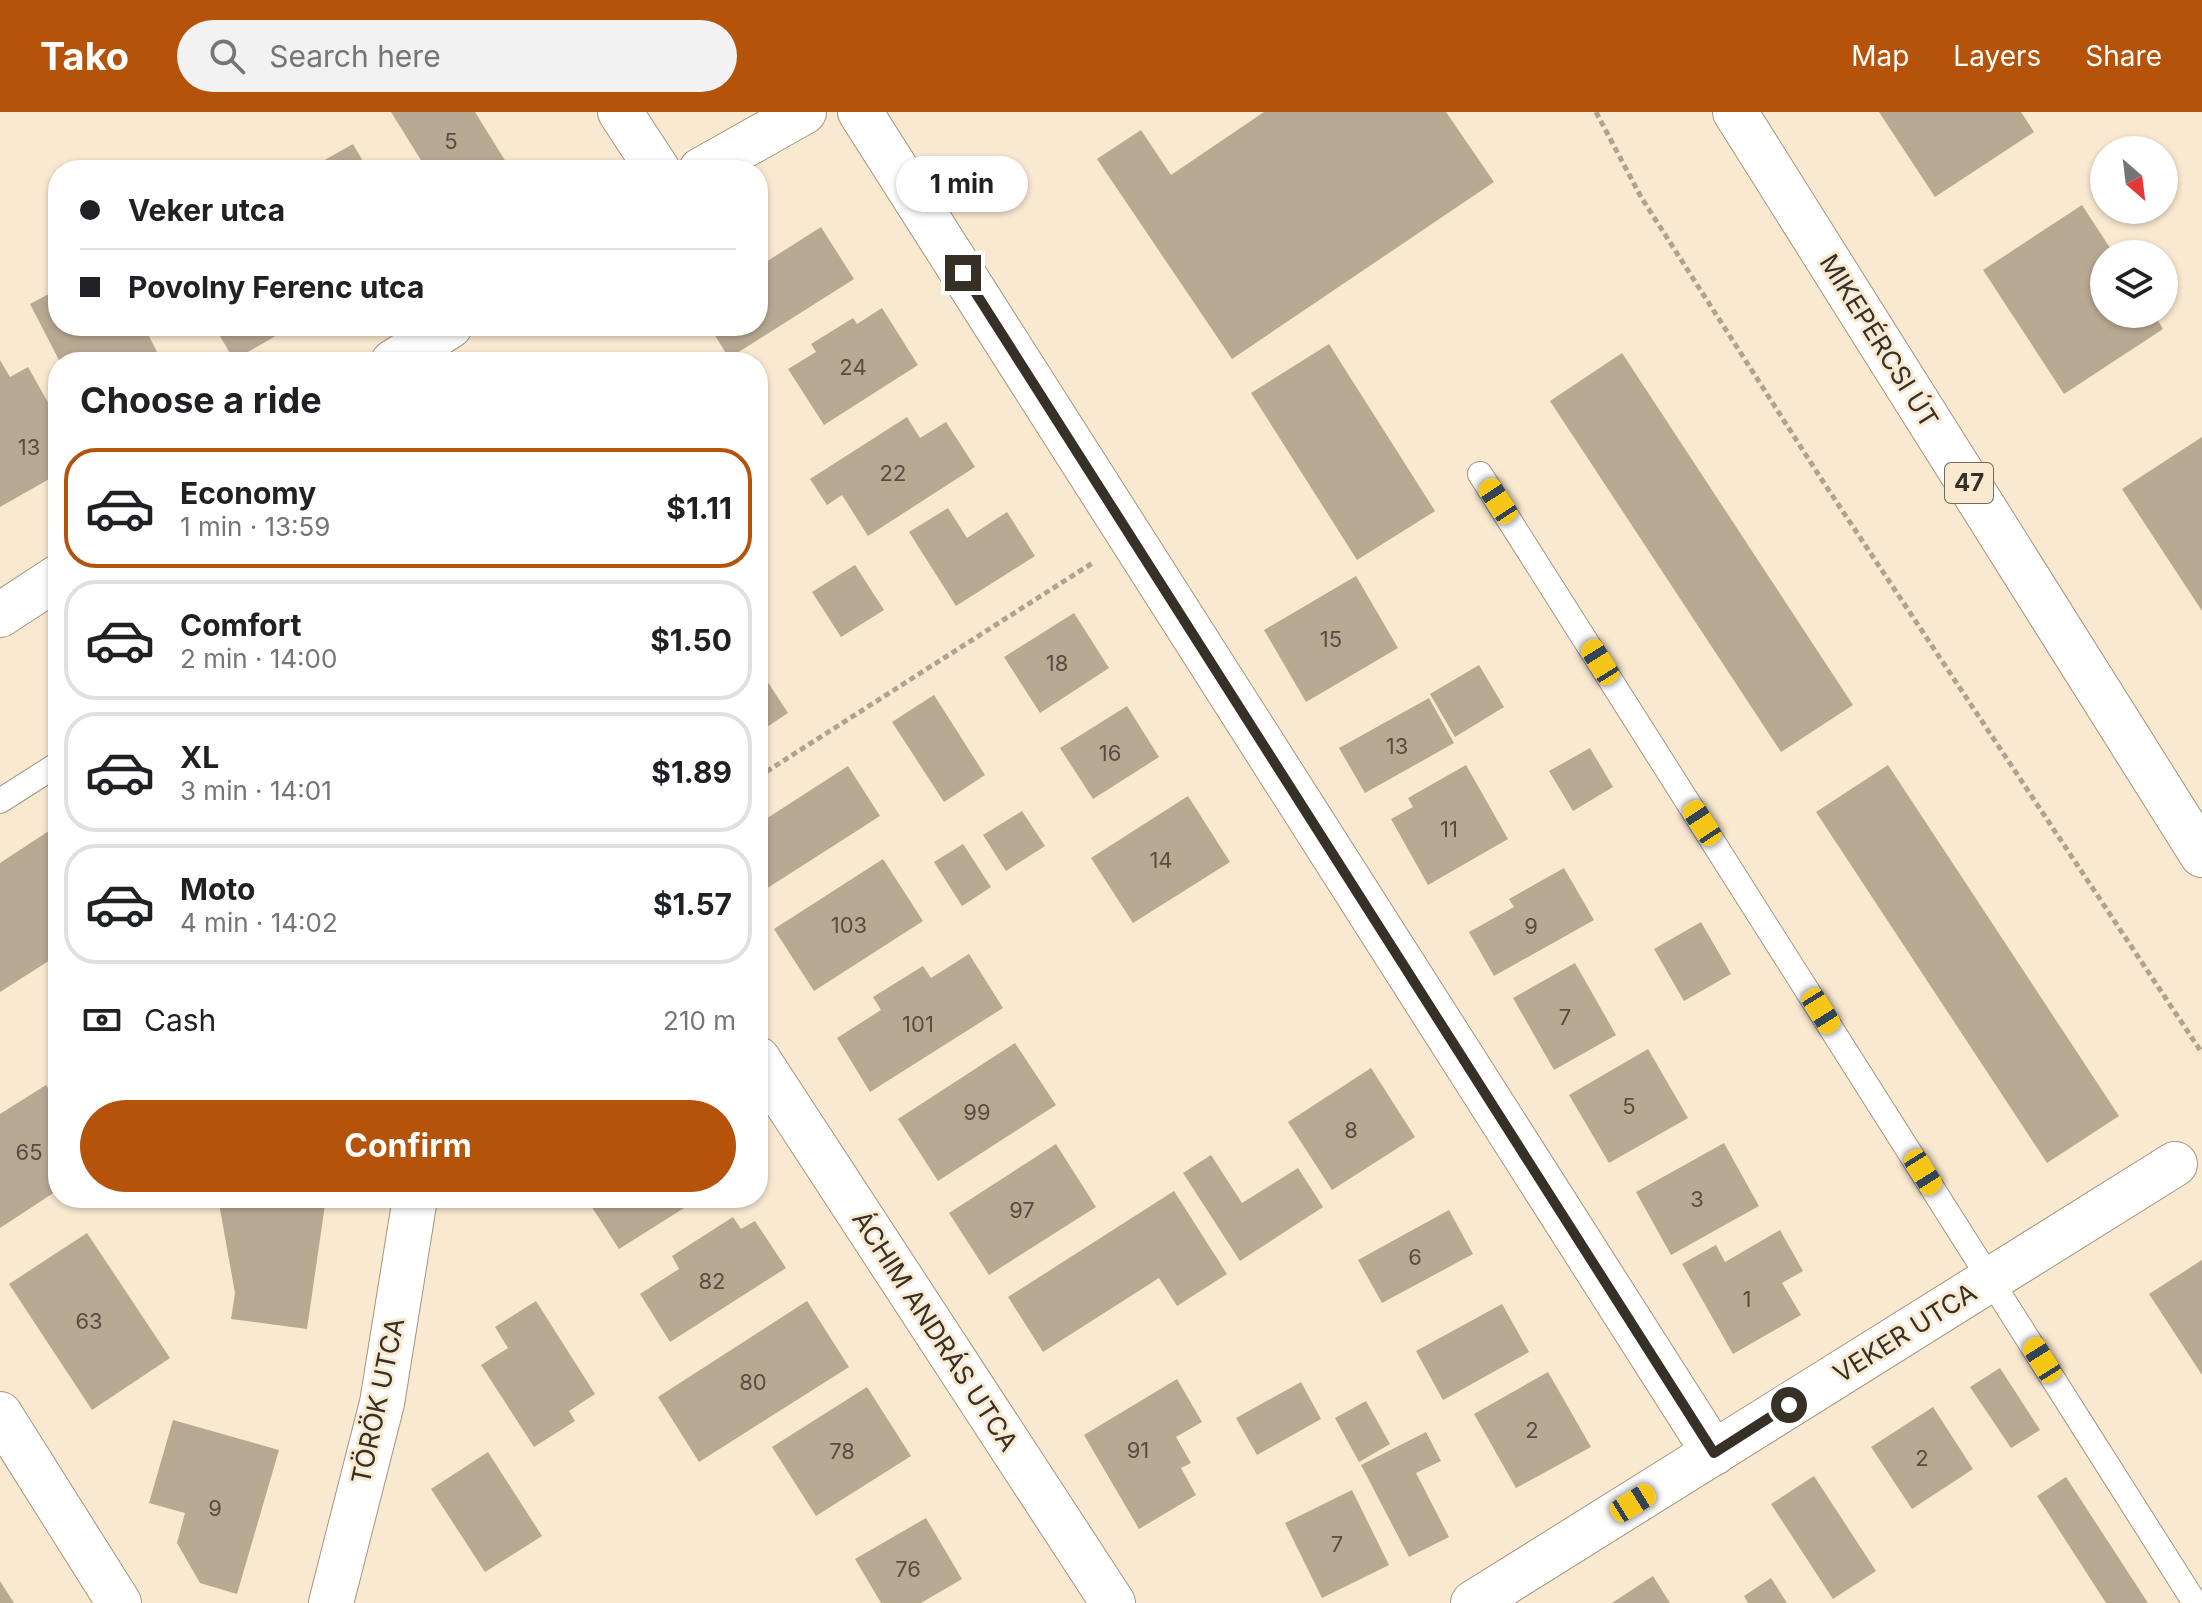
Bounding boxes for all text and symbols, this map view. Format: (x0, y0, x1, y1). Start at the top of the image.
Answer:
search box (177, 20, 737, 92)
text: Tako (40, 33, 129, 79)
icon: search (205, 34, 249, 78)
text: Search here (269, 38, 441, 74)
text: Map (1851, 39, 1909, 73)
text: Layers (1953, 39, 2041, 73)
text: Share (2085, 39, 2162, 73)
house number: 5 (444, 128, 458, 154)
north arrow (2090, 136, 2178, 224)
map controls (2090, 136, 2178, 328)
callout: 1 min (897, 157, 1029, 213)
text: 1 min (930, 168, 994, 199)
text: Veker utca (128, 192, 285, 228)
button: layers (2090, 240, 2178, 328)
street label: MIKEPÉRCSI ÚT (1814, 248, 1945, 433)
route end (945, 255, 981, 291)
text: Povolny Ferenc utca (128, 269, 424, 305)
house number: 24 (839, 354, 867, 380)
text: Choose a ride (80, 378, 322, 422)
house number: 13 (18, 434, 40, 460)
house number: 22 (880, 460, 906, 486)
road number: 47 (1945, 463, 1993, 503)
icon: car (84, 472, 156, 544)
car (1475, 474, 1521, 528)
text: Economy (180, 475, 316, 511)
text: $1.11 (666, 490, 732, 526)
text: 1 min · 13:59 (180, 511, 331, 542)
icon: car (84, 604, 156, 676)
text: Comfort (180, 607, 301, 643)
text: $1.50 (650, 622, 732, 658)
house number: 15 (1320, 626, 1342, 652)
car (1577, 635, 1623, 689)
text: 2 min · 14:00 (180, 643, 337, 674)
house number: 18 (1046, 650, 1068, 676)
house number: 13 (1386, 733, 1408, 759)
icon: car (84, 736, 156, 808)
text: XL (180, 739, 219, 775)
house number: 16 (1099, 740, 1121, 766)
text: $1.89 (651, 754, 732, 790)
text: 3 min · 14:01 (180, 775, 332, 806)
car (1679, 796, 1725, 850)
house number: 11 (1440, 816, 1458, 842)
house number: 14 (1149, 847, 1173, 873)
icon: car (84, 868, 156, 940)
text: Moto (180, 871, 255, 907)
text: $1.57 (653, 886, 732, 922)
text: 4 min · 14:02 (180, 907, 338, 938)
house number: 103 (831, 912, 867, 938)
house number: 9 (1524, 913, 1538, 939)
car (1798, 984, 1844, 1038)
icon: cash (80, 998, 124, 1042)
text: Cash (144, 1002, 216, 1038)
house number: 7 (1559, 1004, 1571, 1030)
text: 210 m (663, 1005, 736, 1036)
house number: 101 (902, 1011, 934, 1037)
house number: 5 (1622, 1093, 1636, 1119)
house number: 99 (963, 1099, 991, 1125)
button: Confirm (80, 1100, 736, 1192)
house number: 8 (1344, 1117, 1358, 1143)
house number: 65 (15, 1139, 43, 1165)
car (1900, 1145, 1946, 1199)
house number: 3 (1690, 1186, 1704, 1212)
house number: 97 (1009, 1197, 1035, 1223)
street label: ÁCHIM ANDRÁS UTCA (846, 1205, 1025, 1457)
house number: 6 (1408, 1244, 1422, 1270)
house number: 82 (698, 1268, 726, 1294)
street label: VEKER UTCA (1828, 1276, 1982, 1389)
house number: 1 (1743, 1286, 1751, 1312)
house number: 63 (75, 1308, 103, 1334)
street label: TÖRÖK UTCA (345, 1315, 410, 1487)
car (2019, 1333, 2065, 1387)
house number: 80 (739, 1369, 767, 1395)
route start (1771, 1387, 1807, 1423)
house number: 2 (1525, 1417, 1539, 1443)
house number: 91 (1127, 1437, 1149, 1463)
house number: 78 (829, 1438, 855, 1464)
house number: 2 (1915, 1445, 1929, 1471)
car (1606, 1480, 1660, 1526)
house number: 9 (208, 1495, 222, 1521)
house number: 7 (1331, 1531, 1343, 1557)
house number: 76 (895, 1556, 921, 1582)

